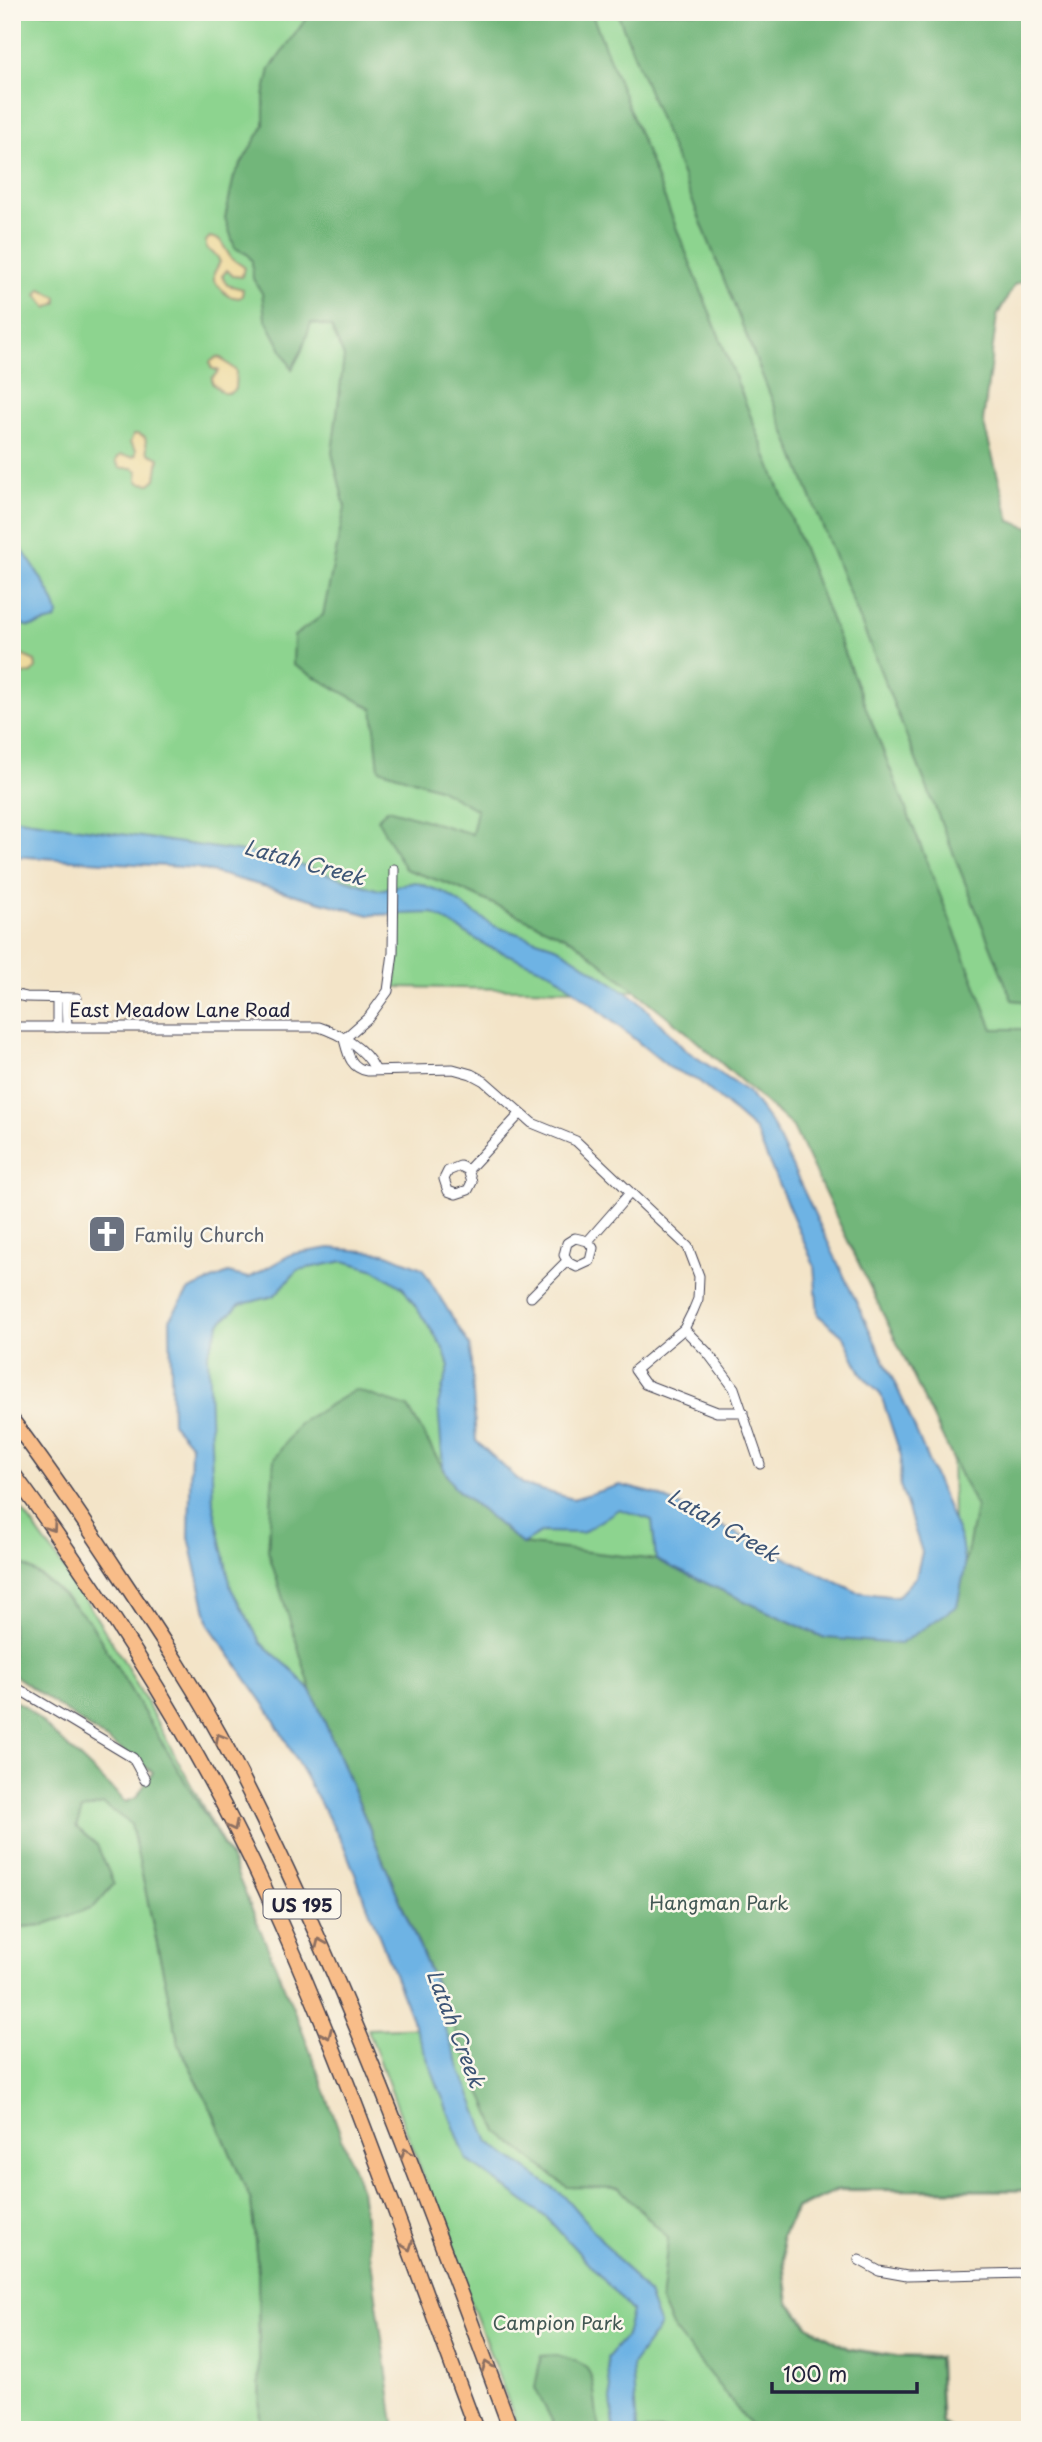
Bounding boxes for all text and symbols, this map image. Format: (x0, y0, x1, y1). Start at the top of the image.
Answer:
water label: Latah Creek (241, 829, 370, 893)
street label: East Meadow Lane Road (69, 995, 291, 1023)
church icon: Family Church (86, 1213, 128, 1255)
place label: Family Church (134, 1220, 265, 1248)
water label: Latah Creek (662, 1479, 787, 1569)
one-way arrow (44, 1519, 56, 1532)
one-way arrow (216, 1733, 229, 1746)
one-way arrow (225, 1819, 239, 1832)
park label: Hangman Park (649, 1888, 789, 1916)
road number: US 195 (264, 1890, 340, 1918)
one-way arrow (314, 1938, 328, 1950)
water label: Latah Creek (420, 1964, 495, 2093)
one-way arrow (318, 2027, 332, 2039)
one-way arrow (400, 2148, 414, 2160)
one-way arrow (400, 2240, 414, 2252)
park label: Campion Park (493, 2308, 624, 2336)
scale bar (772, 2351, 918, 2395)
text: 100 m (783, 2357, 847, 2389)
one-way arrow (481, 2360, 495, 2372)

